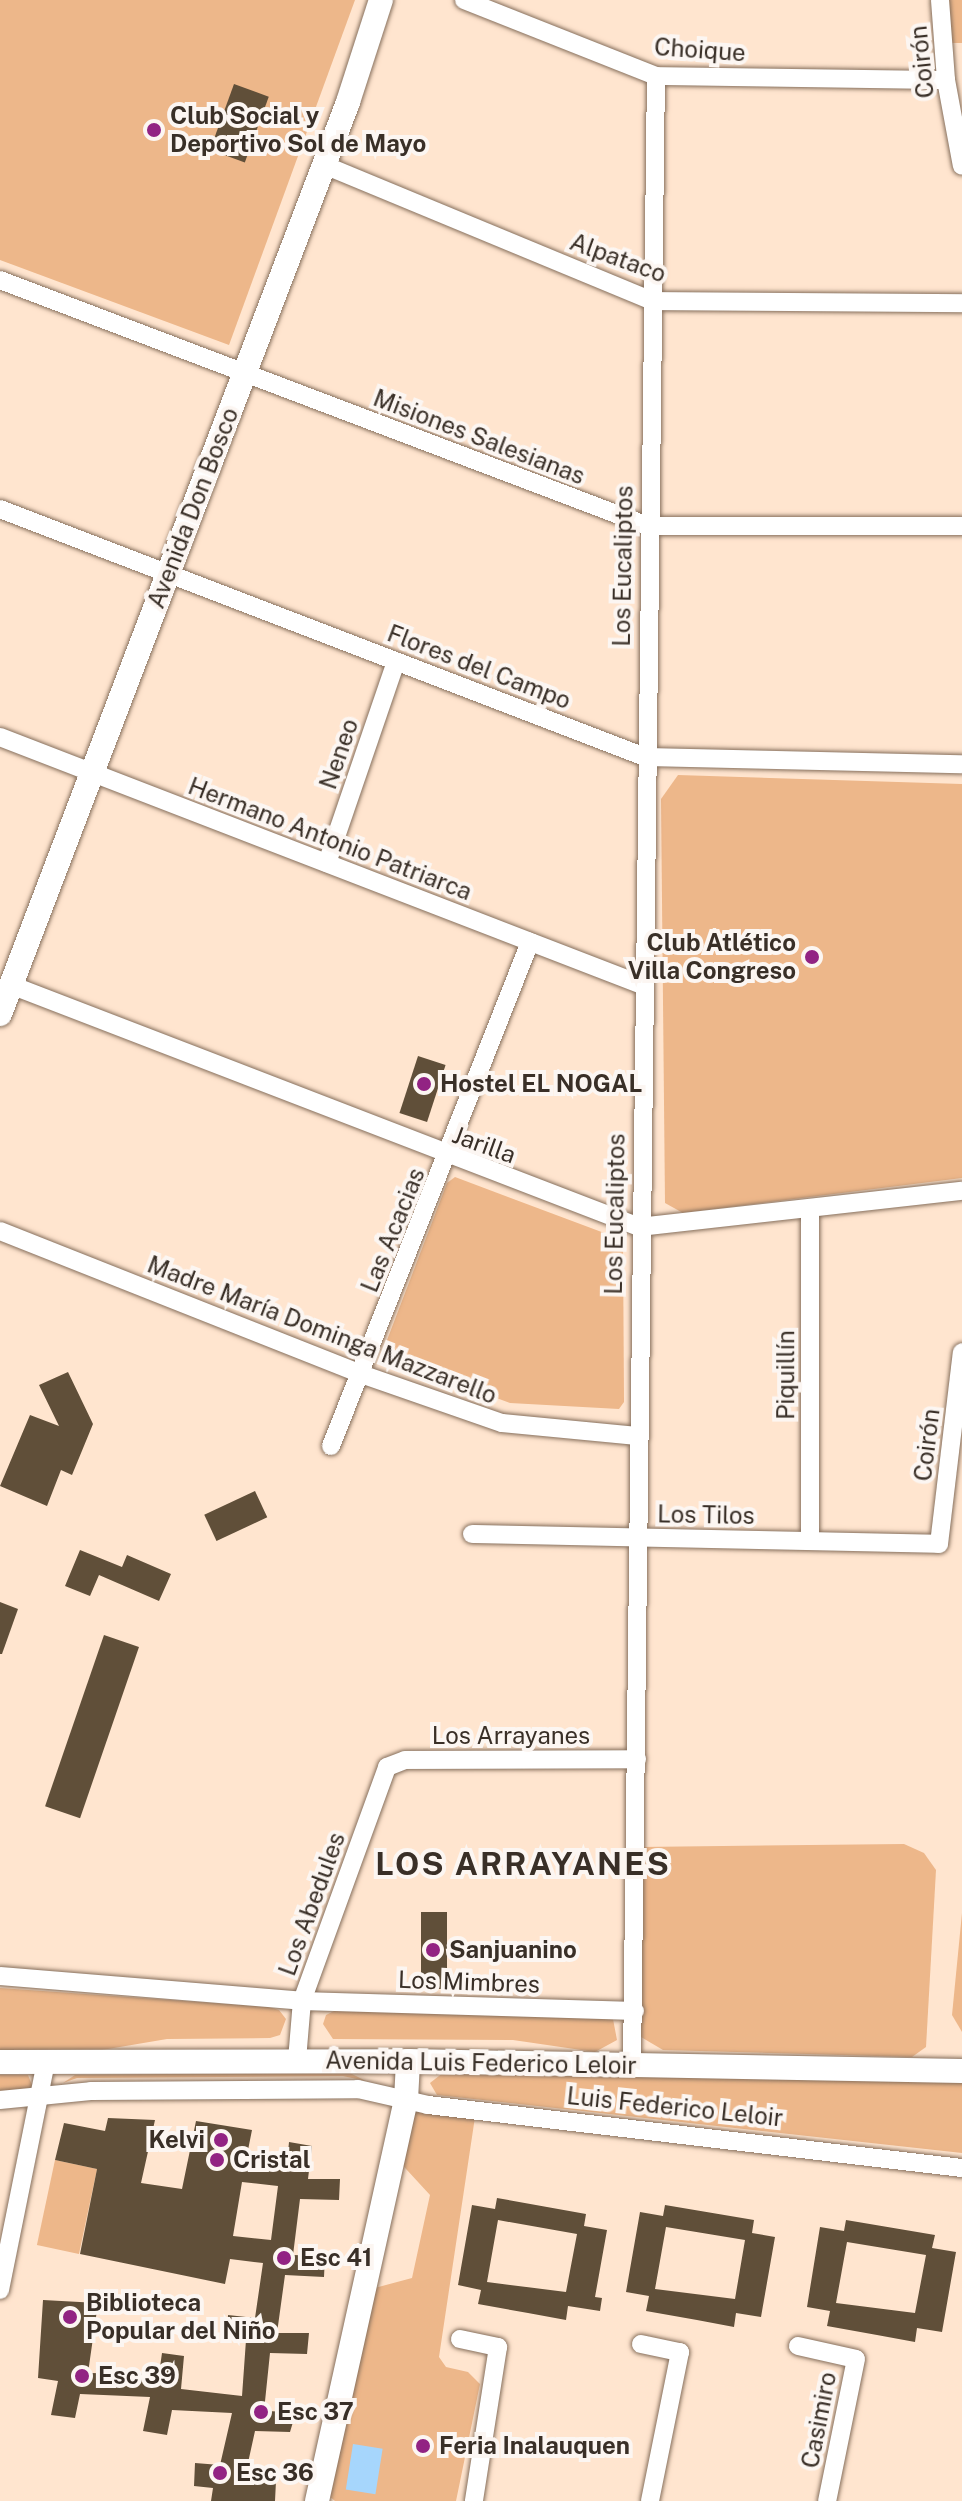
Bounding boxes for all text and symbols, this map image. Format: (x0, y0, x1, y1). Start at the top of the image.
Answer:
street label: Coirón (904, 24, 940, 100)
street label: Choique (653, 32, 747, 68)
place label: Club Social y Deportivo Sol de Mayo (170, 102, 427, 158)
marker: Club Social y Deportivo Sol de Mayo (145, 121, 163, 139)
street label: Alpataco (566, 227, 670, 289)
street label: Misiones Salesianas (369, 383, 589, 491)
street label: Avenida Don Bosco (141, 404, 245, 612)
street label: Los Eucaliptos (607, 485, 639, 647)
street label: Flores del Campo (383, 619, 575, 715)
street label: Neneo (314, 715, 364, 793)
street label: Hermano Antonio Patriarca (184, 772, 476, 906)
place label: Club Atlético Villa Congreso (628, 929, 796, 985)
marker: Club Atlético Villa Congreso (803, 948, 821, 966)
place label: Hostel EL NOGAL (440, 1070, 642, 1098)
marker: Hostel EL NOGAL (415, 1075, 433, 1093)
street label: Jarilla (448, 1120, 520, 1170)
street label: Los Eucaliptos (599, 1133, 631, 1295)
street label: Las Acacias (355, 1164, 431, 1296)
street label: Madre María Dominga Mazzarello (143, 1250, 501, 1410)
street label: Piquillín (772, 1330, 800, 1420)
street label: Coirón (908, 1407, 946, 1483)
street label: Los Tilos (657, 1500, 755, 1530)
street label: Los Arrayanes (432, 1722, 590, 1750)
street label: Los Abedules (273, 1828, 351, 1980)
district label: LOS ARRAYANES (375, 1845, 671, 1883)
place label: Sanjuanino (449, 1936, 577, 1964)
marker: Sanjuanino (424, 1941, 442, 1959)
street label: Los Mimbres (397, 1965, 541, 1999)
street label: Avenida Luis Federico Leloir (325, 2046, 637, 2080)
street label: Luis Federico Leloir (565, 2081, 785, 2133)
place label: Kelvi (149, 2126, 205, 2154)
marker: Kelvi (212, 2131, 230, 2149)
place label: Cristal (233, 2146, 311, 2174)
marker: Cristal (208, 2151, 226, 2169)
place label: Esc 41 (300, 2244, 372, 2272)
marker: Esc 41 (275, 2249, 293, 2267)
place label: Biblioteca Popular del Niño (86, 2289, 276, 2345)
marker: Biblioteca Popular del Niño (61, 2308, 79, 2326)
place label: Esc 39 (98, 2362, 176, 2390)
marker: Esc 39 (73, 2367, 91, 2385)
street label: Casimiro (796, 2369, 842, 2471)
place label: Esc 37 (277, 2398, 354, 2426)
marker: Esc 37 (252, 2403, 270, 2421)
place label: Feria Inalauquen (439, 2432, 630, 2460)
marker: Feria Inalauquen (414, 2437, 432, 2455)
place label: Esc 36 (236, 2459, 314, 2487)
marker: Esc 36 (211, 2464, 229, 2482)

